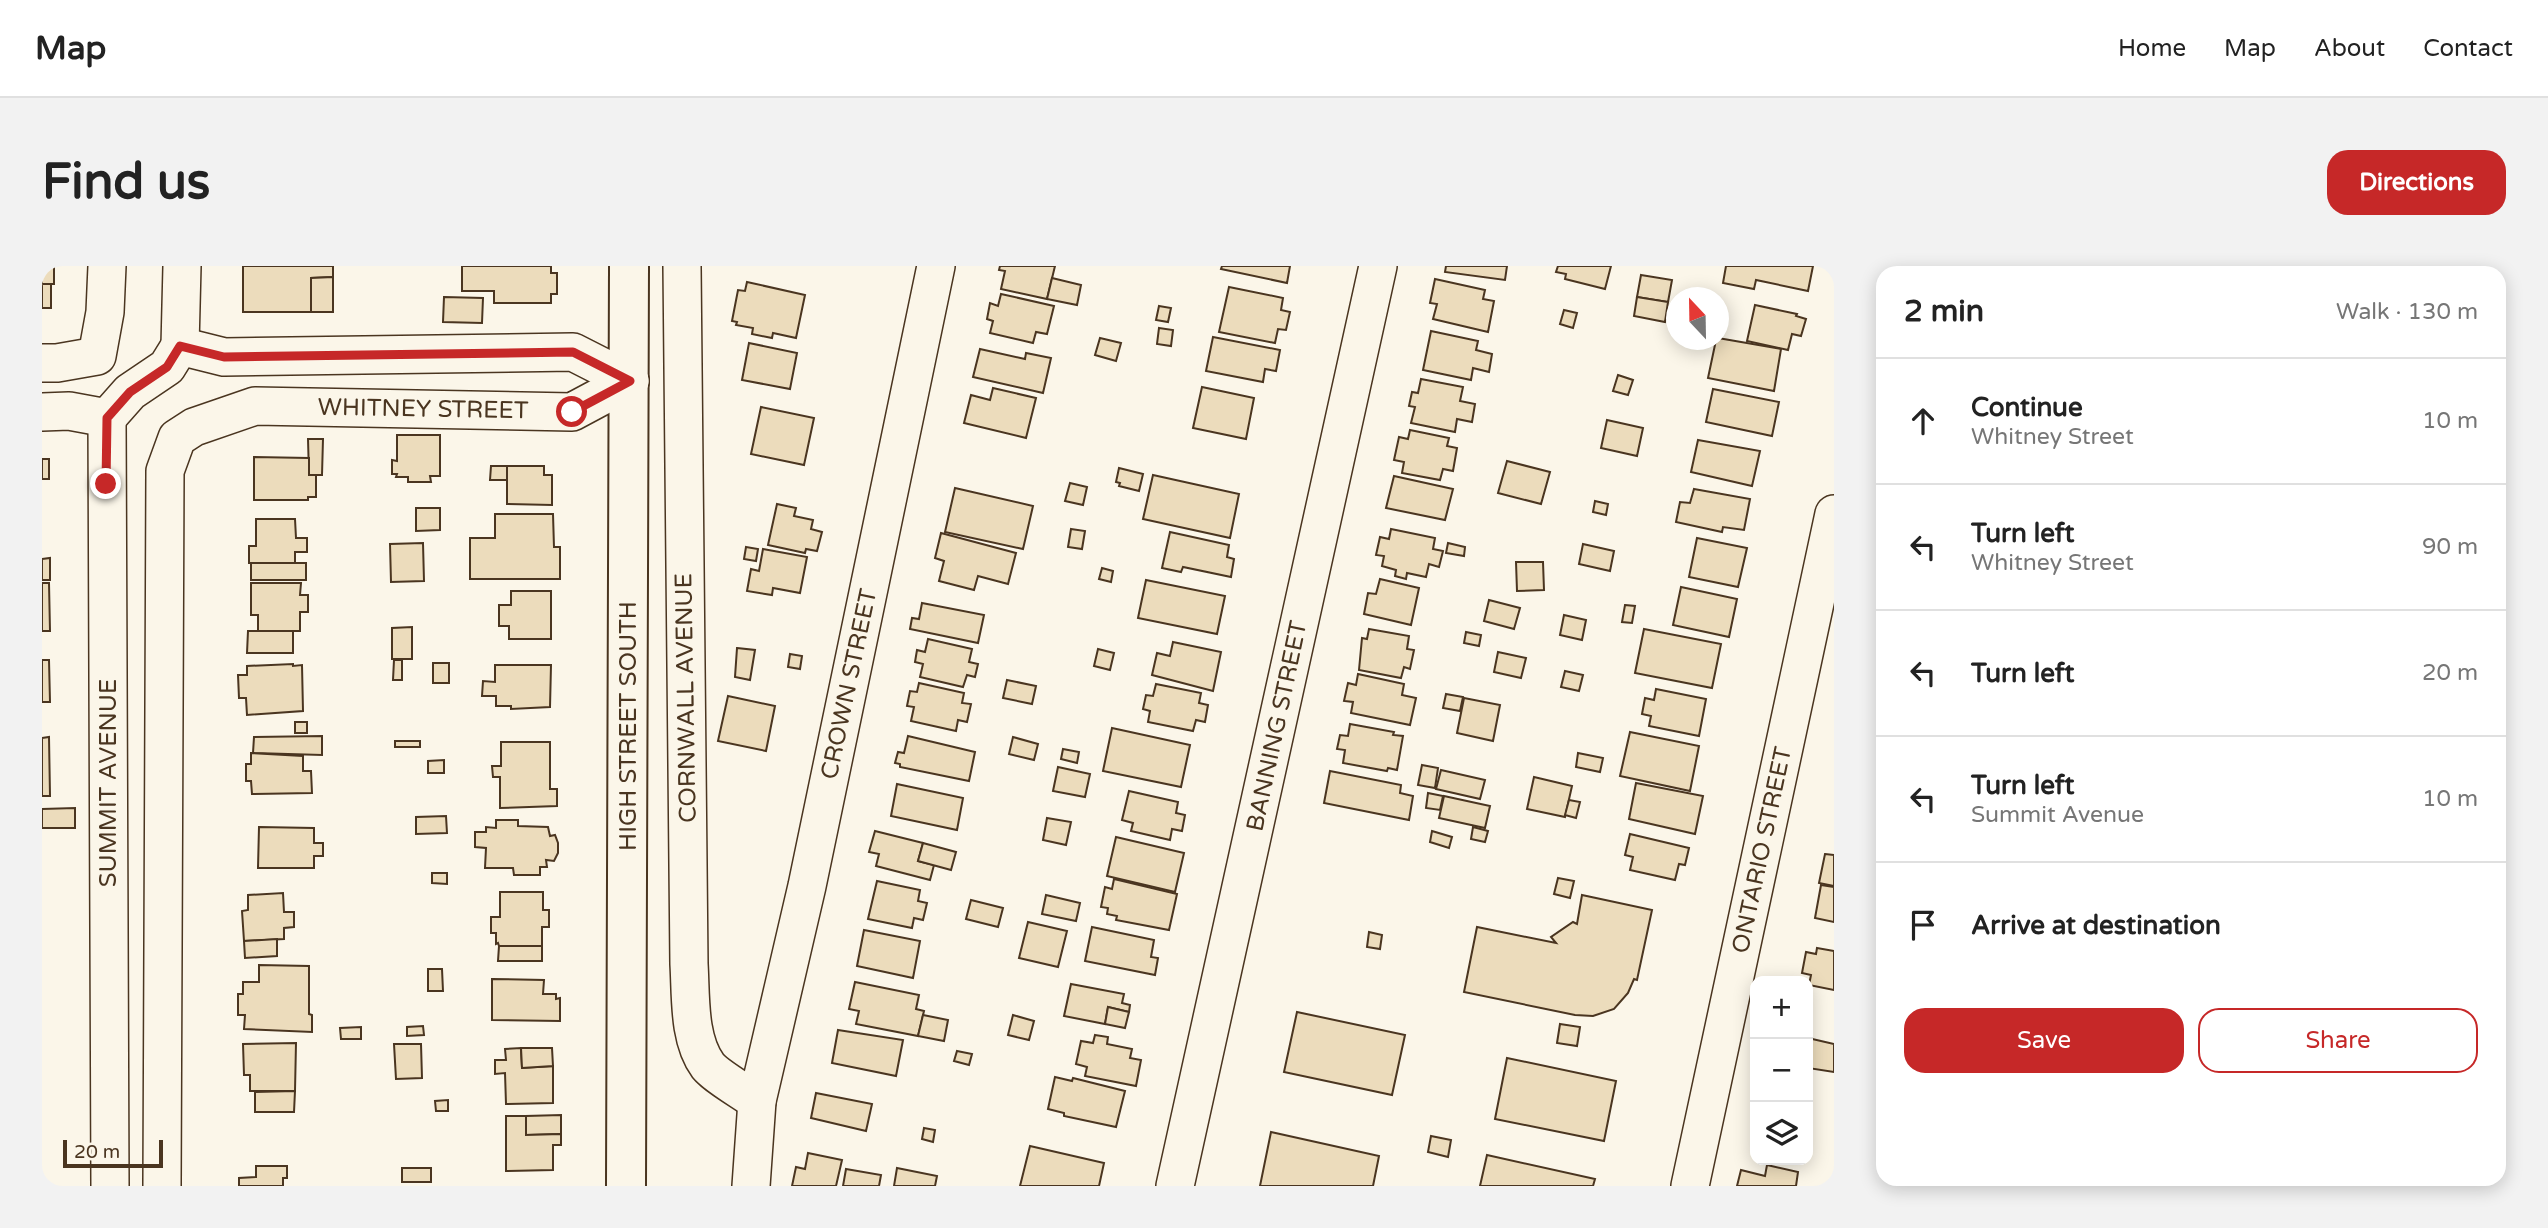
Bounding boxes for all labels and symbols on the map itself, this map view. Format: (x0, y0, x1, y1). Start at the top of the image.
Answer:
north arrow (1666, 287, 1729, 350)
street label: WHITNEY STREET (317, 393, 529, 425)
route start (556, 396, 587, 427)
route end (90, 468, 121, 499)
street label: CORNWALL AVENUE (669, 573, 703, 823)
street label: CROWN STREET (815, 586, 883, 782)
street label: HIGH STREET SOUTH (614, 601, 643, 851)
street label: BANNING STREET (1241, 618, 1314, 834)
street label: SUMMIT AVENUE (94, 679, 123, 887)
street label: ONTARIO STREET (1726, 744, 1798, 956)
scale bar (63, 1137, 163, 1169)

